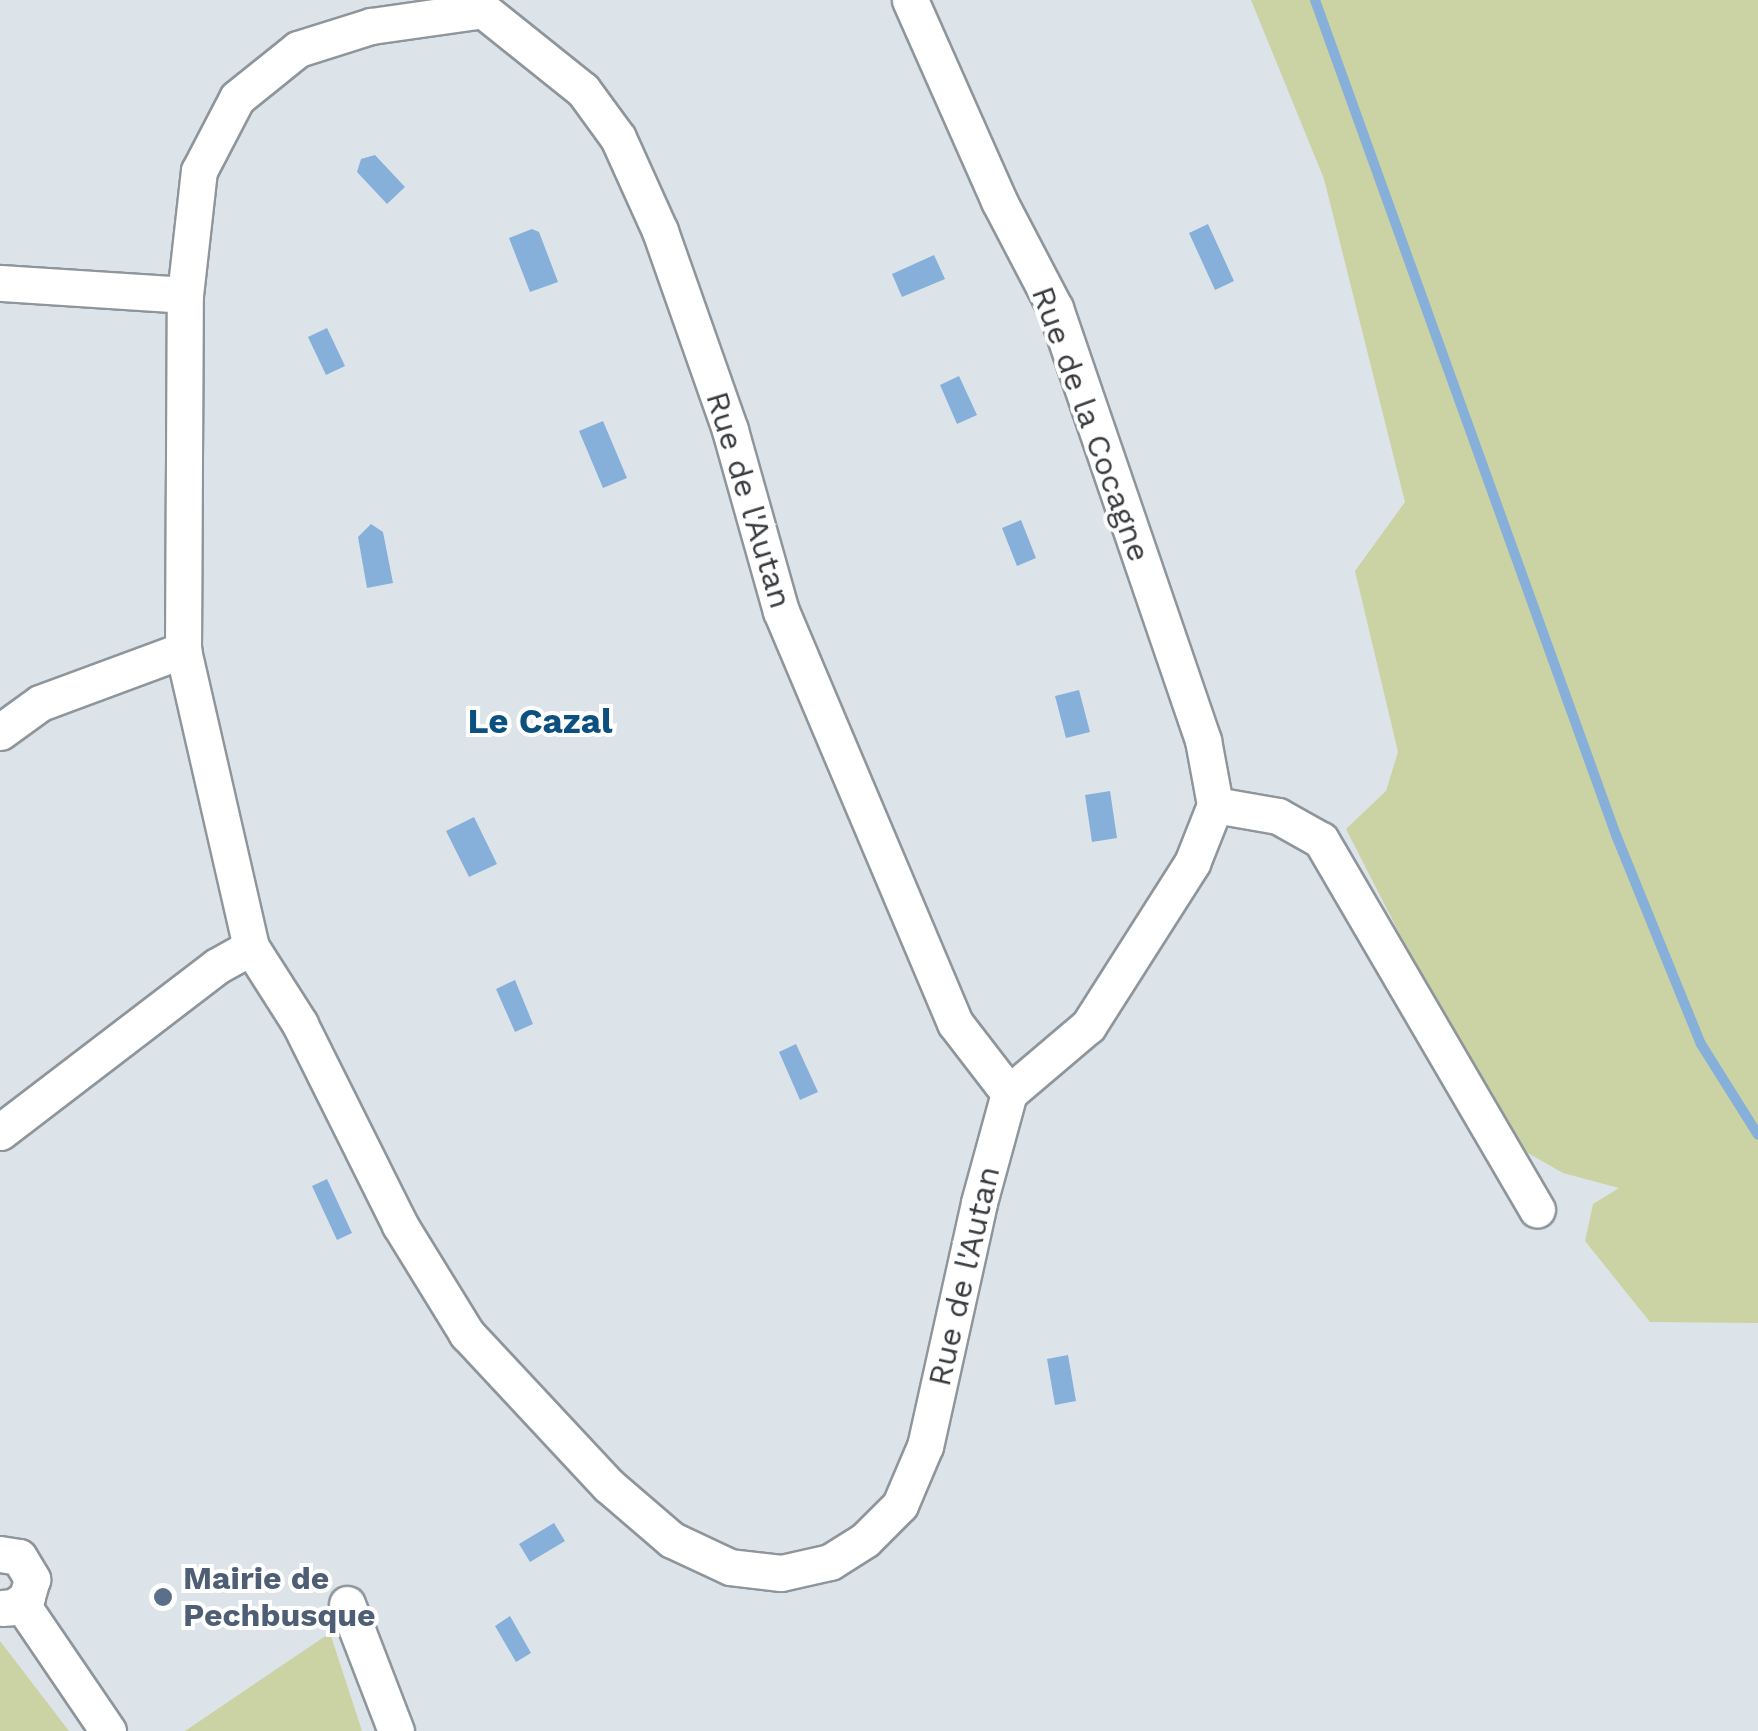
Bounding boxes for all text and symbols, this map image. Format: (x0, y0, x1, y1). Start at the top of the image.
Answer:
street label: Rue de la Cocagne (1023, 281, 1159, 567)
street label: Rue de l'Autan (698, 387, 800, 613)
district label: Le Cazal (467, 700, 613, 742)
street label: Rue de l'Autan (920, 1162, 1008, 1390)
place label: Mairie de Pechbusque (183, 1560, 376, 1635)
marker: Mairie de Pechbusque (152, 1586, 174, 1608)

